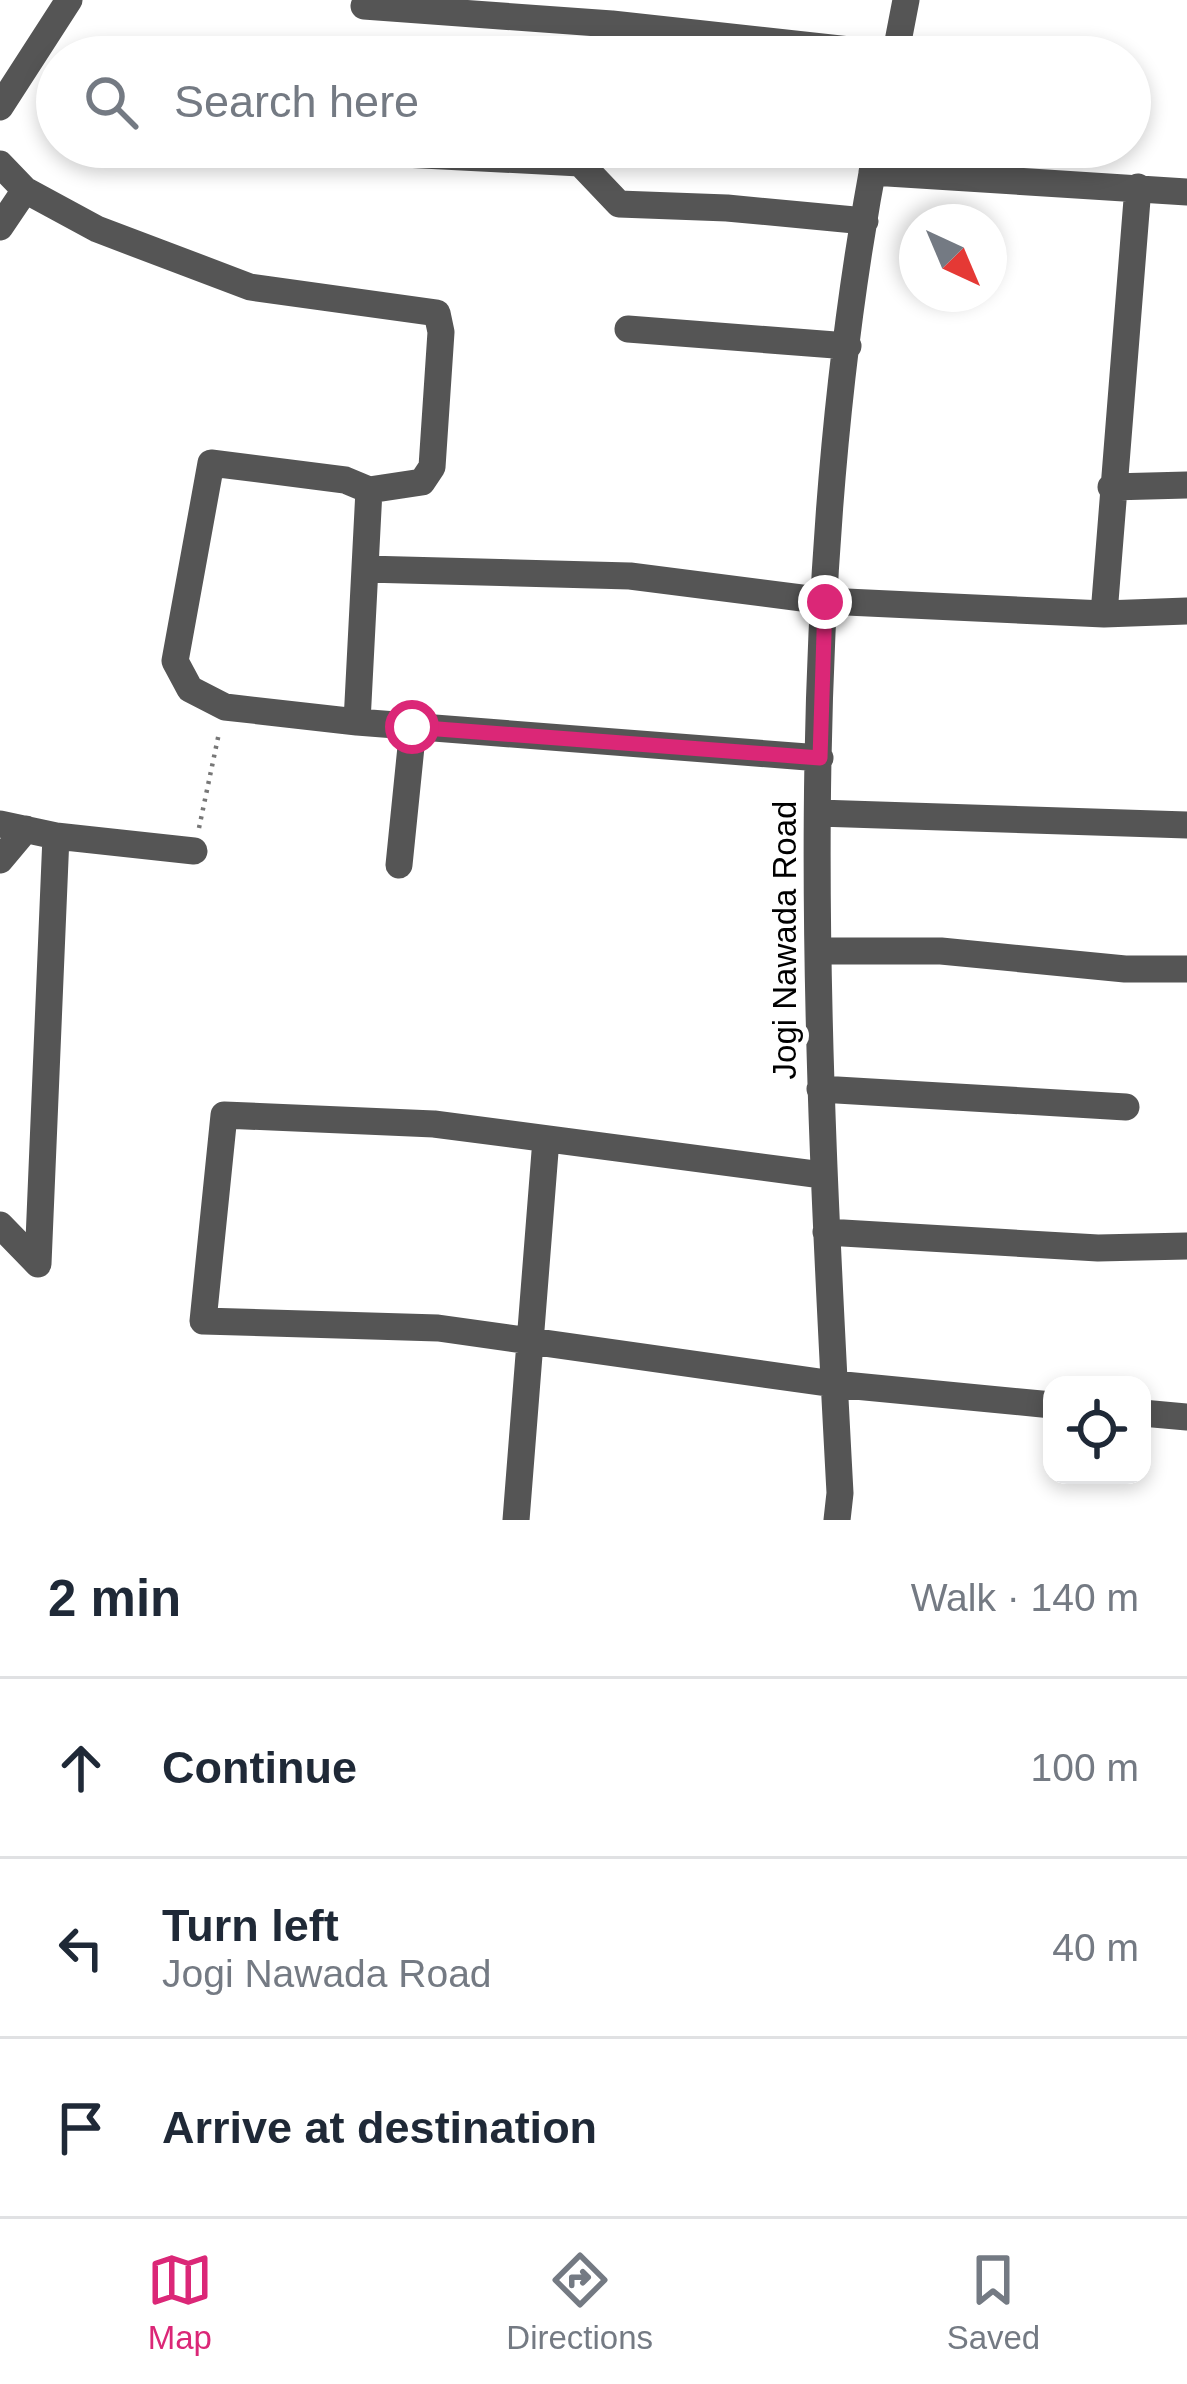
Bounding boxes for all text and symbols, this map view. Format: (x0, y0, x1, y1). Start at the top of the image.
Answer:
search box (36, 36, 1151, 168)
icon: search (78, 69, 144, 135)
text: Search here (174, 76, 419, 127)
north arrow (899, 204, 1007, 312)
route end (798, 575, 852, 629)
route start (385, 700, 439, 754)
street label: Jogi Nawada Road (766, 801, 803, 1079)
map controls (1043, 1376, 1151, 1484)
button: locate (1043, 1376, 1151, 1484)
text: 2 min (48, 1570, 181, 1627)
text: Walk · 140 m (911, 1576, 1139, 1619)
icon: ahead (48, 1735, 114, 1801)
text: Continue (162, 1742, 357, 1793)
text: 100 m (1031, 1746, 1139, 1789)
text: Turn left (162, 1900, 339, 1951)
icon: left (48, 1915, 114, 1981)
text: 40 m (1052, 1926, 1139, 1969)
text: Jogi Nawada Road (162, 1952, 492, 1995)
icon: arrive (48, 2095, 114, 2161)
text: Arrive at destination (162, 2102, 597, 2153)
tab: Map (147, 2247, 213, 2357)
tab: Directions (506, 2247, 653, 2357)
tab: Saved (947, 2247, 1040, 2357)

